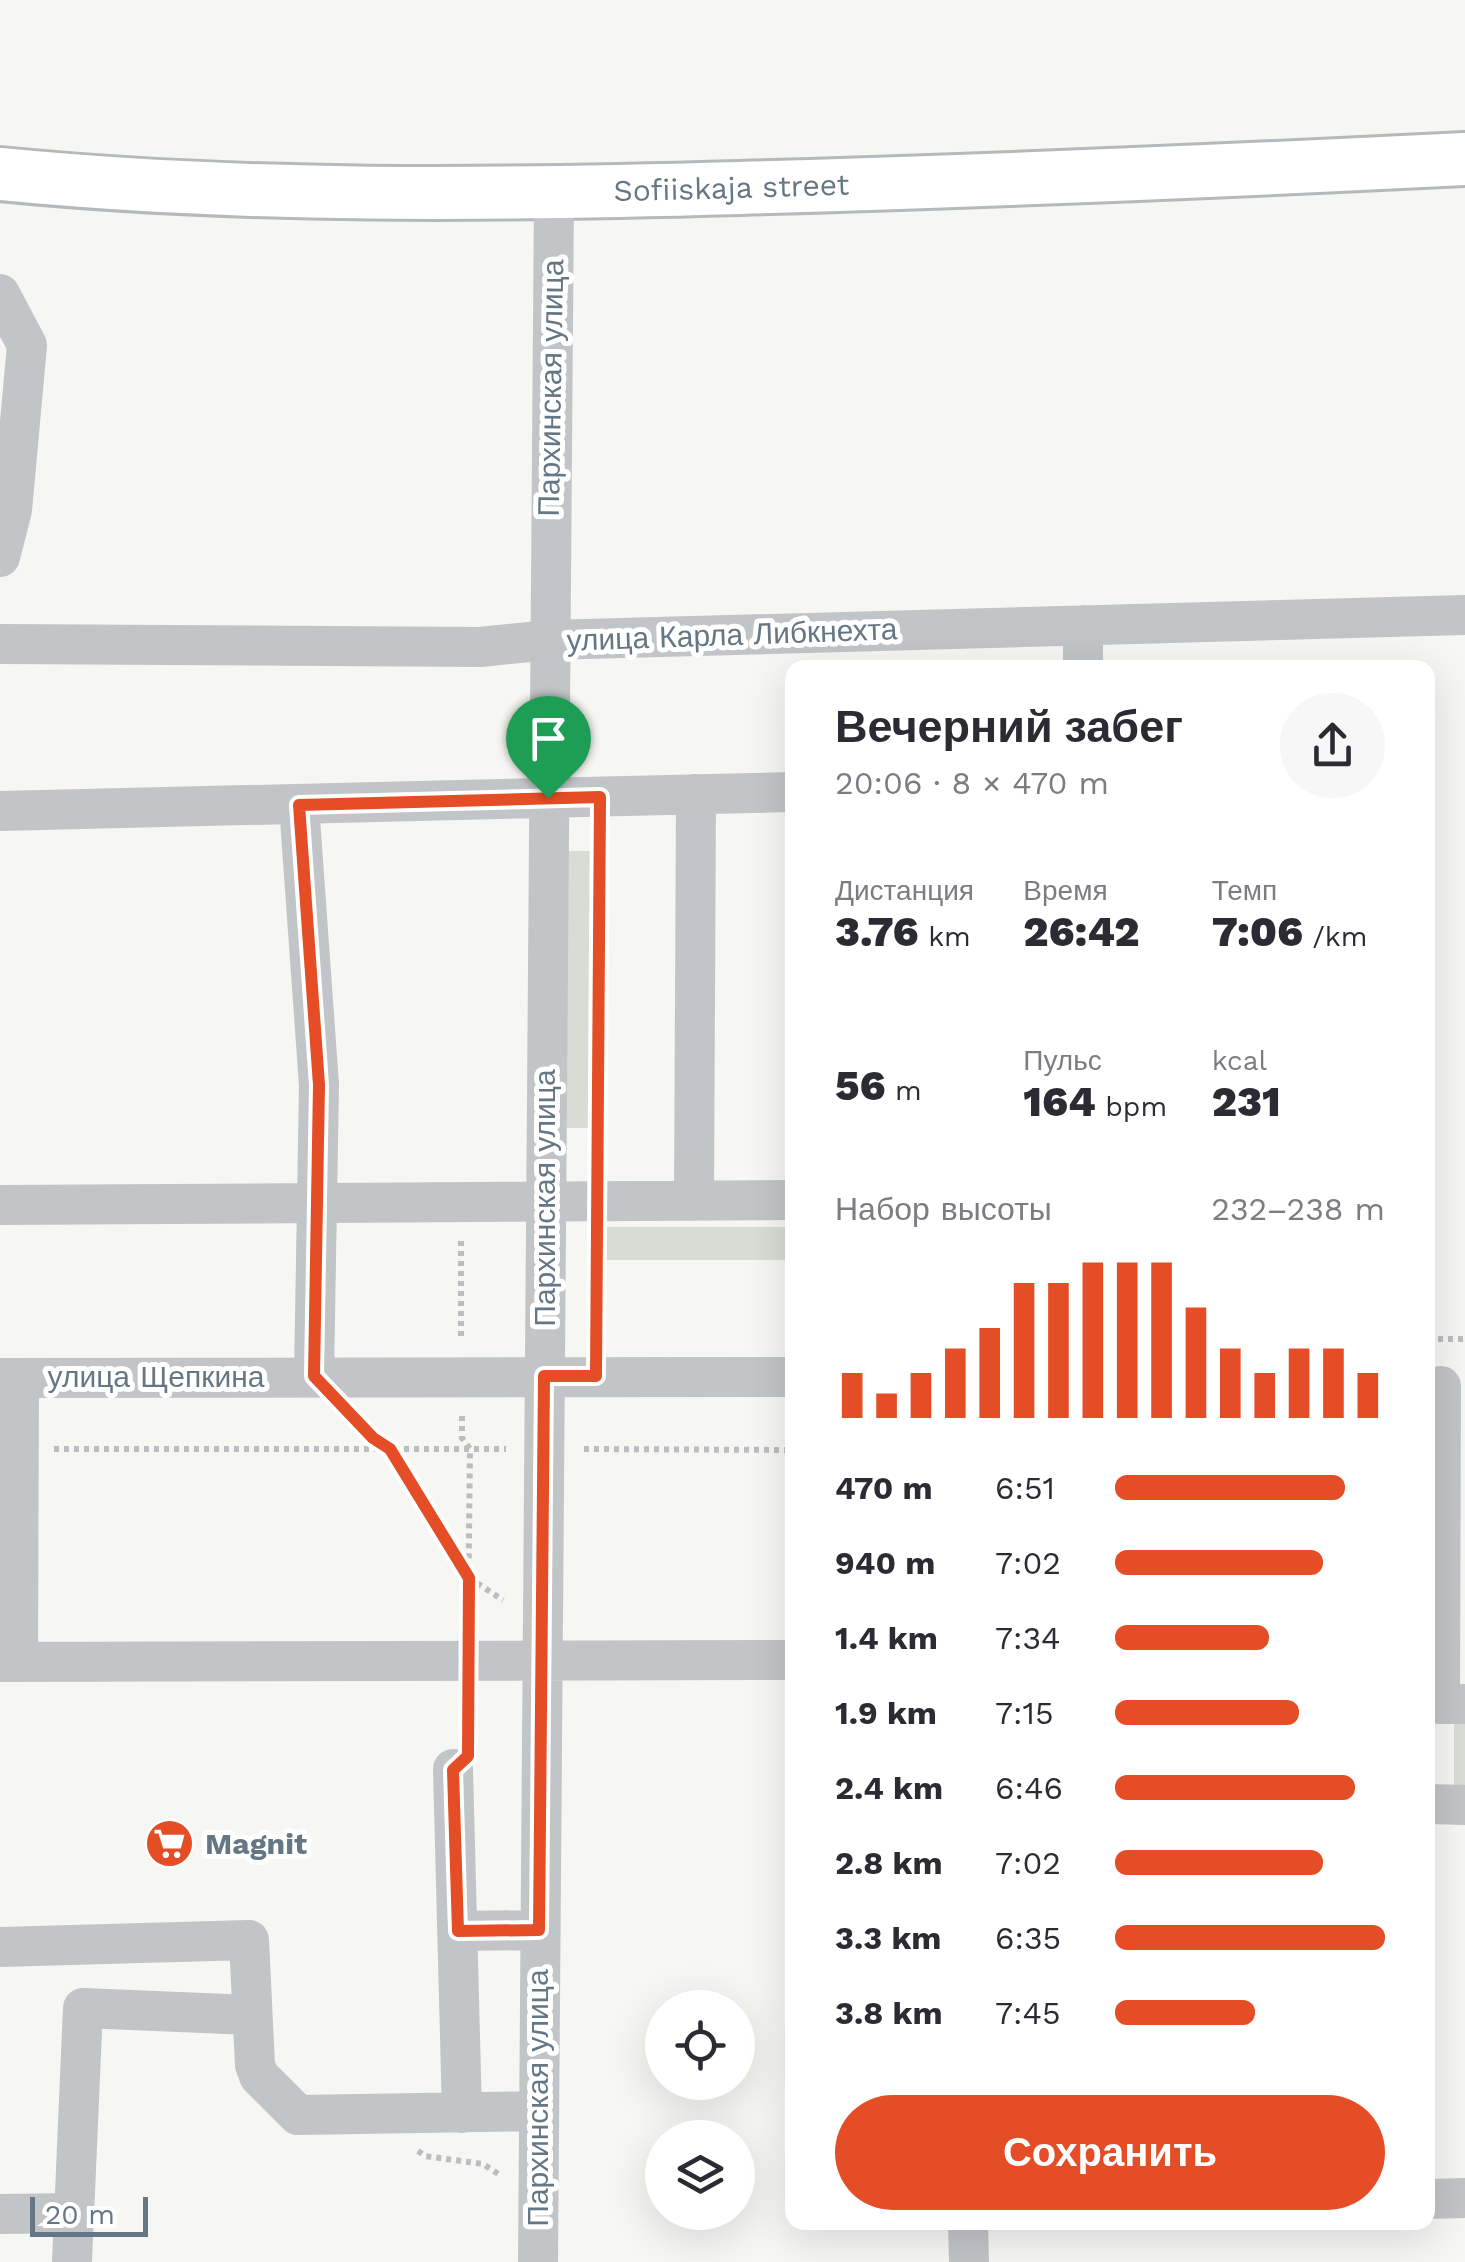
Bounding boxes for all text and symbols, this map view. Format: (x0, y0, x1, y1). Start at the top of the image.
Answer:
street label: Sofiiskaja street (613, 167, 850, 208)
street label: Пархинская улица (531, 259, 570, 517)
street label: улица Карла Либкнехта (566, 611, 898, 658)
button: share (1280, 693, 1385, 798)
pin (506, 696, 591, 799)
text: Вечерний забег (835, 700, 1183, 753)
icon: arrive (521, 711, 576, 766)
text: 20:06 · 8 × 470 m (835, 764, 1109, 802)
text: Дистанция (835, 874, 974, 907)
text: Время (1023, 874, 1108, 907)
text: Темп (1212, 874, 1277, 907)
text: 3.76 (835, 907, 919, 956)
text: 26:42 (1023, 907, 1140, 956)
text: 7:06 (1212, 907, 1303, 956)
text: km (919, 920, 971, 953)
text: /km (1303, 920, 1367, 953)
text: Пульс (1023, 1044, 1102, 1077)
text: kcal (1212, 1044, 1267, 1077)
text: 56 (835, 1061, 885, 1110)
street label: Пархинская улица (527, 1069, 562, 1327)
text: m (885, 1074, 922, 1107)
text: 164 (1023, 1077, 1096, 1126)
text: 231 (1212, 1077, 1281, 1126)
text: bpm (1096, 1090, 1167, 1123)
text: Набор высоты (835, 1190, 1052, 1228)
text: 232–238 m (1211, 1190, 1385, 1228)
street label: улица Щепкина (48, 1359, 265, 1394)
text: 470 m (835, 1469, 933, 1507)
text: 6:51 (995, 1469, 1055, 1507)
text: 940 m (835, 1544, 935, 1582)
text: 7:02 (995, 1544, 1061, 1582)
text: 1.4 km (835, 1619, 938, 1657)
text: 7:34 (995, 1619, 1061, 1657)
text: 1.9 km (835, 1694, 937, 1732)
text: 7:15 (995, 1694, 1054, 1732)
text: 2.4 km (835, 1769, 943, 1807)
text: 6:46 (995, 1769, 1063, 1807)
supermarket icon: Magnit (144, 1818, 196, 1870)
place label: Magnit (205, 1826, 307, 1861)
text: 2.8 km (835, 1844, 943, 1882)
text: 7:02 (995, 1844, 1061, 1882)
text: 3.3 km (835, 1919, 941, 1957)
text: 6:35 (995, 1919, 1061, 1957)
street label: Пархинская улица (520, 1969, 555, 2227)
map controls (645, 1990, 755, 2230)
button: locate (645, 1990, 755, 2100)
text: 3.8 km (835, 1994, 943, 2032)
text: 7:45 (995, 1994, 1061, 2032)
button: Сохранить (835, 2095, 1385, 2210)
button: layers (645, 2120, 755, 2230)
scale bar (30, 2192, 148, 2236)
text: 20 m (45, 2198, 115, 2231)

